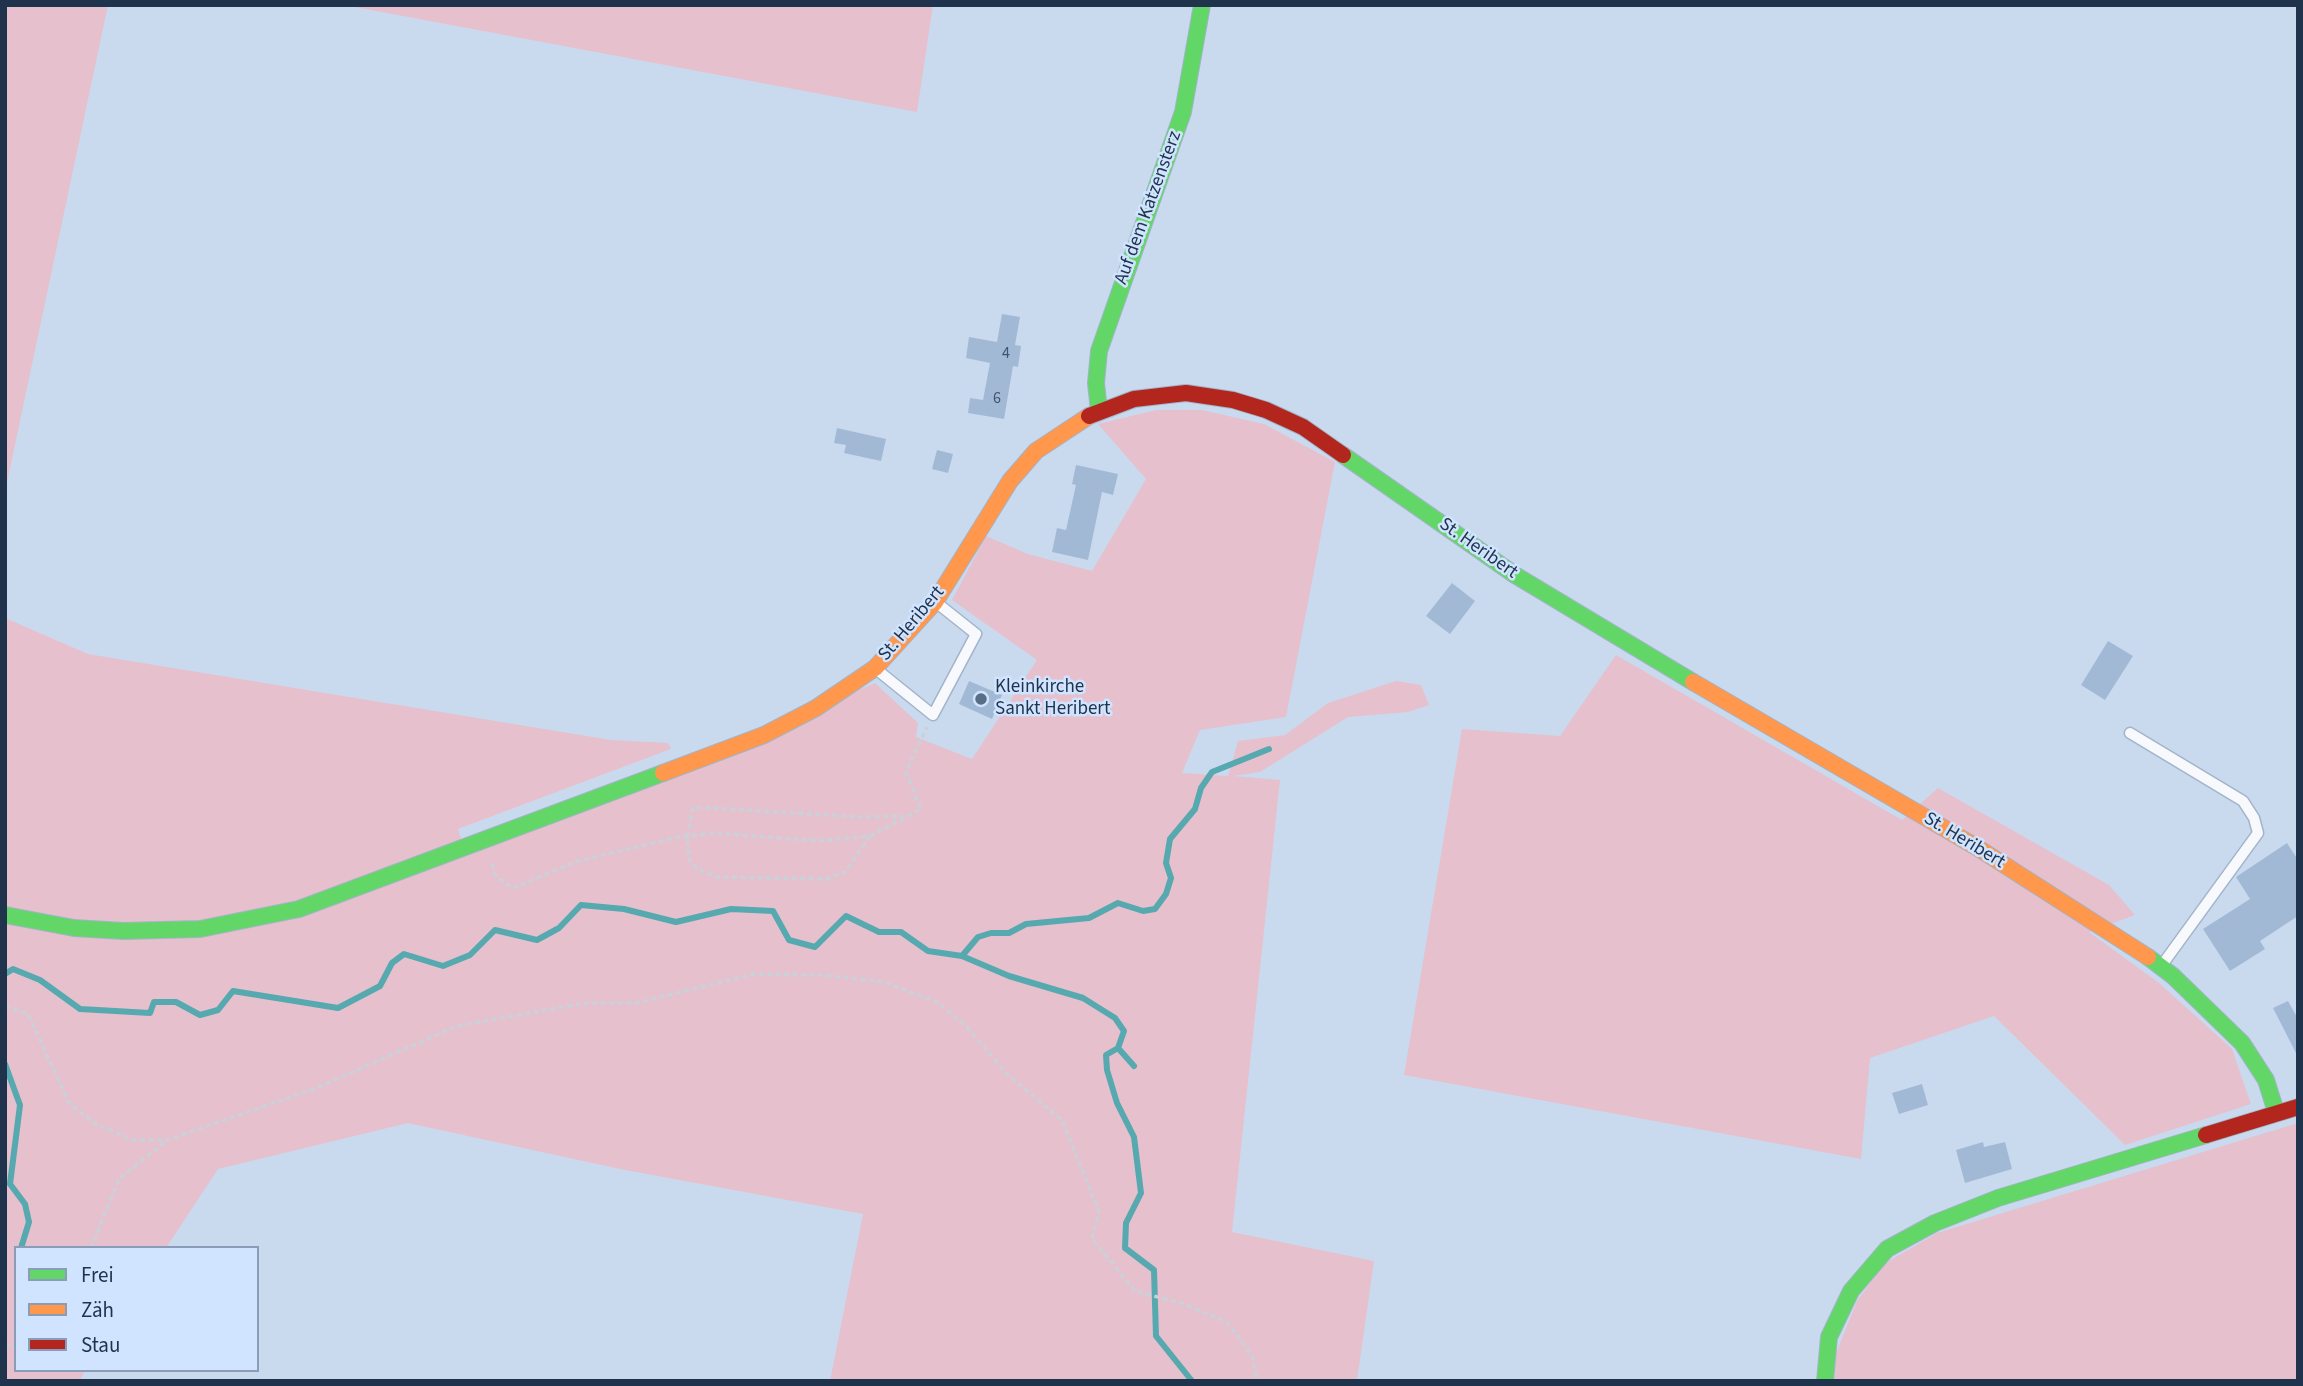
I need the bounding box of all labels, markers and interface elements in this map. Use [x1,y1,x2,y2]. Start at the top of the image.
street label: Auf dem Katzensterz [1111,128,1187,288]
house number: 4 [1002,344,1010,364]
house number: 6 [993,389,1001,409]
street label: St. Heribert [1434,514,1522,584]
street label: St. Heribert [874,582,950,666]
place label: Kleinkirche Sankt Heribert [995,677,1110,721]
marker: Kleinkirche Sankt Heribert [973,691,989,707]
street label: St. Heribert [1919,808,2009,874]
legend [14,1246,259,1372]
text: Frei [81,1260,114,1290]
text: Zäh [81,1295,114,1325]
text: Stau [81,1330,120,1360]

